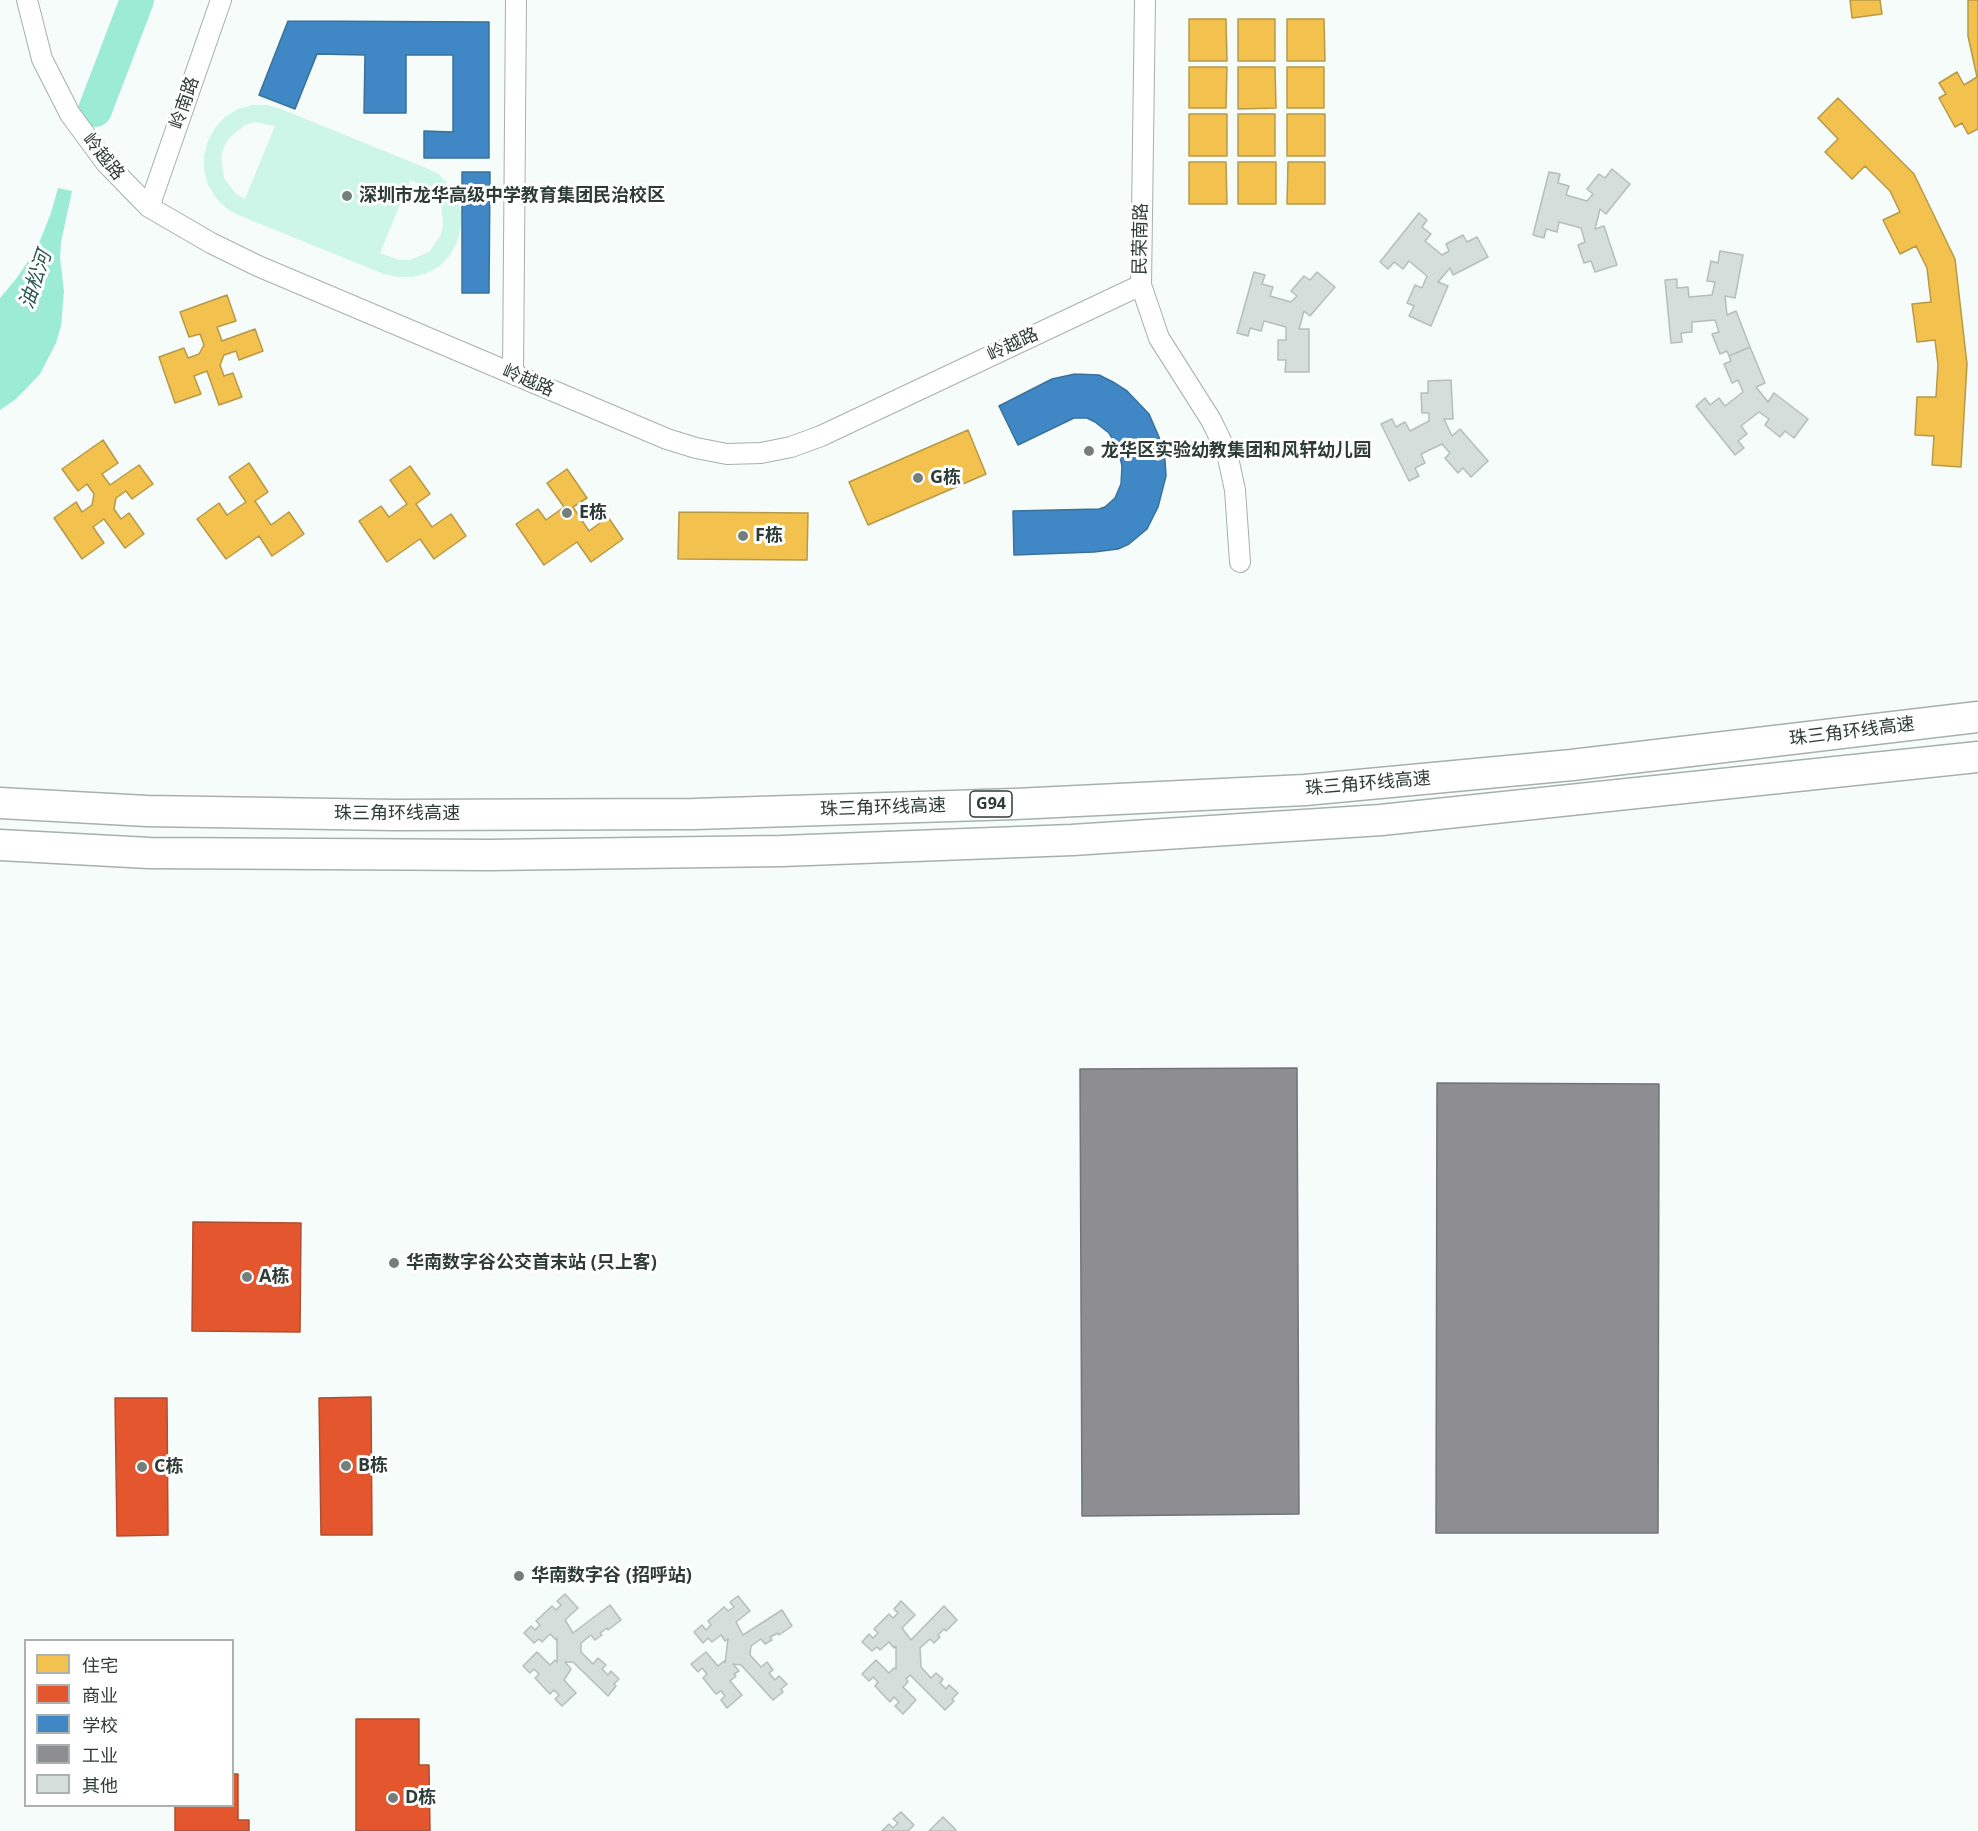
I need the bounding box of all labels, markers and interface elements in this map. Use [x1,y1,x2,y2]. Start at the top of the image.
street label: 岭南路 [166,74,204,132]
street label: 岭越路 [78,129,128,185]
place label: 深圳市龙华高级中学教育集团民治校区 [359,185,665,207]
marker: 深圳市龙华高级中学教育集团民治校区 [340,189,354,203]
street label: 民荣南路 [1130,203,1152,275]
water label: 油松河 [15,248,57,312]
street label: 岭越路 [984,324,1042,366]
street label: 岭越路 [499,361,557,401]
place label: 龙华区实验幼教集团和风轩幼儿园 [1101,440,1371,462]
marker: 龙华区实验幼教集团和风轩幼儿园 [1082,444,1096,458]
place label: G栋 [930,467,961,489]
marker: G栋 [911,471,925,485]
place label: E栋 [579,502,607,524]
marker: E栋 [560,506,574,520]
place label: F栋 [755,525,783,547]
marker: F栋 [736,529,750,543]
street label: 珠三角环线高速 [1788,714,1916,750]
street label: 珠三角环线高速 [1304,768,1432,800]
road number: G94 [970,791,1012,817]
street label: 珠三角环线高速 [820,795,946,821]
street label: 珠三角环线高速 [334,803,460,825]
place label: 华南数字谷公交首末站 (只上客) [406,1252,657,1274]
marker: 华南数字谷公交首末站 (只上客) [387,1256,401,1270]
place label: A栋 [259,1266,289,1288]
marker: A栋 [240,1270,254,1284]
place label: B栋 [358,1455,388,1477]
place label: C栋 [154,1456,183,1478]
marker: B栋 [339,1459,353,1473]
marker: C栋 [135,1460,149,1474]
place label: 华南数字谷 (招呼站) [531,1565,692,1587]
marker: 华南数字谷 (招呼站) [512,1569,526,1583]
legend [24,1639,234,1807]
text: 住宅 [82,1653,118,1677]
text: 商业 [82,1683,118,1707]
text: 学校 [82,1713,118,1737]
text: 工业 [82,1743,118,1767]
text: 其他 [82,1773,118,1797]
place label: D栋 [405,1787,436,1809]
marker: D栋 [386,1791,400,1805]

